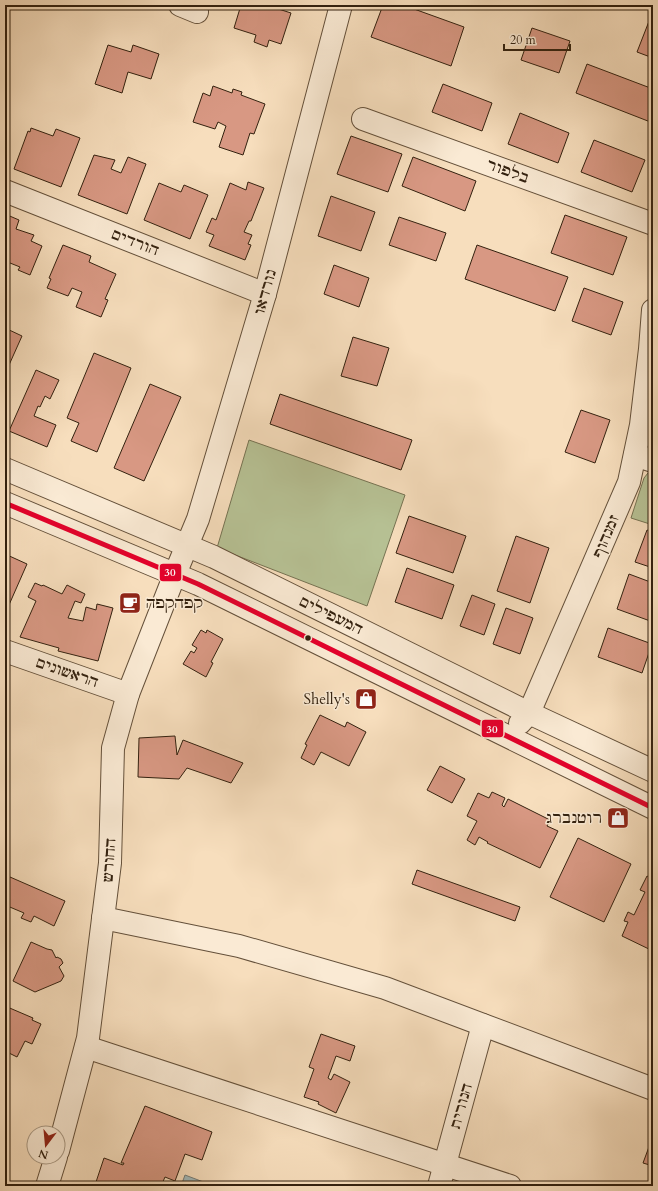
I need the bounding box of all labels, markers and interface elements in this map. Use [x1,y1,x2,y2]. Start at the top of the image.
scale bar [504,26,570,52]
text: 20 m [510,32,537,48]
street label: בלפור [484,154,532,188]
street label: הורדים [108,224,162,260]
street label: נורדאו [249,267,281,317]
street label: זמנהוף [588,511,624,561]
line badge: 30 [159,563,182,582]
text: 30 [164,565,176,580]
cafe icon: קפהקפה [117,590,143,616]
street label: המעפילים [296,591,366,639]
place label: קפהקפה [146,593,203,613]
unlabelled marker [303,633,313,643]
street label: הראשונים [33,652,101,692]
shop icon: Shelly's [353,686,379,712]
place label: Shelly's [303,689,350,709]
line badge: 30 [481,719,504,738]
text: 30 [486,722,498,737]
shop icon: רוטנברג [605,805,631,831]
place label: רוטנברג [546,808,602,828]
street label: החורש [97,837,121,883]
street label: הנורית [445,1081,477,1131]
north arrow [26,1125,66,1165]
text: N [36,1145,50,1163]

